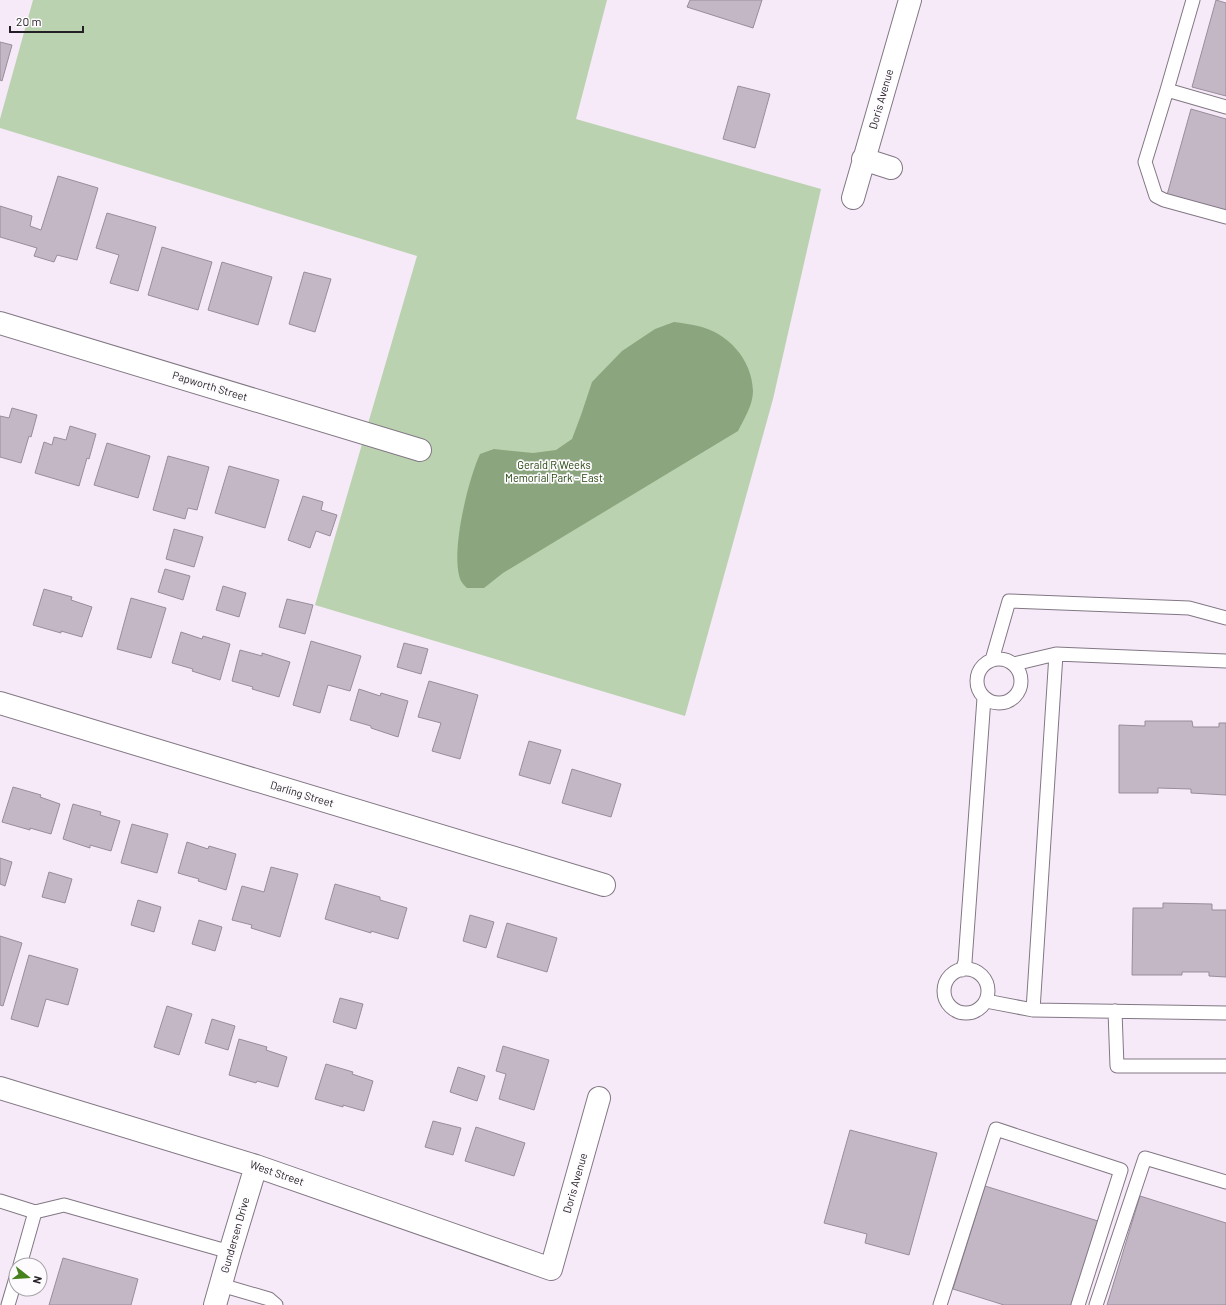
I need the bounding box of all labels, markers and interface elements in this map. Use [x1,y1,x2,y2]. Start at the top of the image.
scale bar [10,8,83,34]
text: 20 m [16,14,42,28]
street label: Doris Avenue [866,67,895,130]
street label: Papworth Street [171,368,249,403]
park label: Gerald R Weeks Memorial Park - East [505,458,603,484]
street label: Darling Street [269,778,335,809]
street label: Doris Avenue [560,1151,589,1214]
street label: West Street [248,1157,306,1188]
street label: Gundersen Drive [218,1195,252,1274]
north arrow [8,1257,48,1297]
text: N [31,1275,45,1285]

